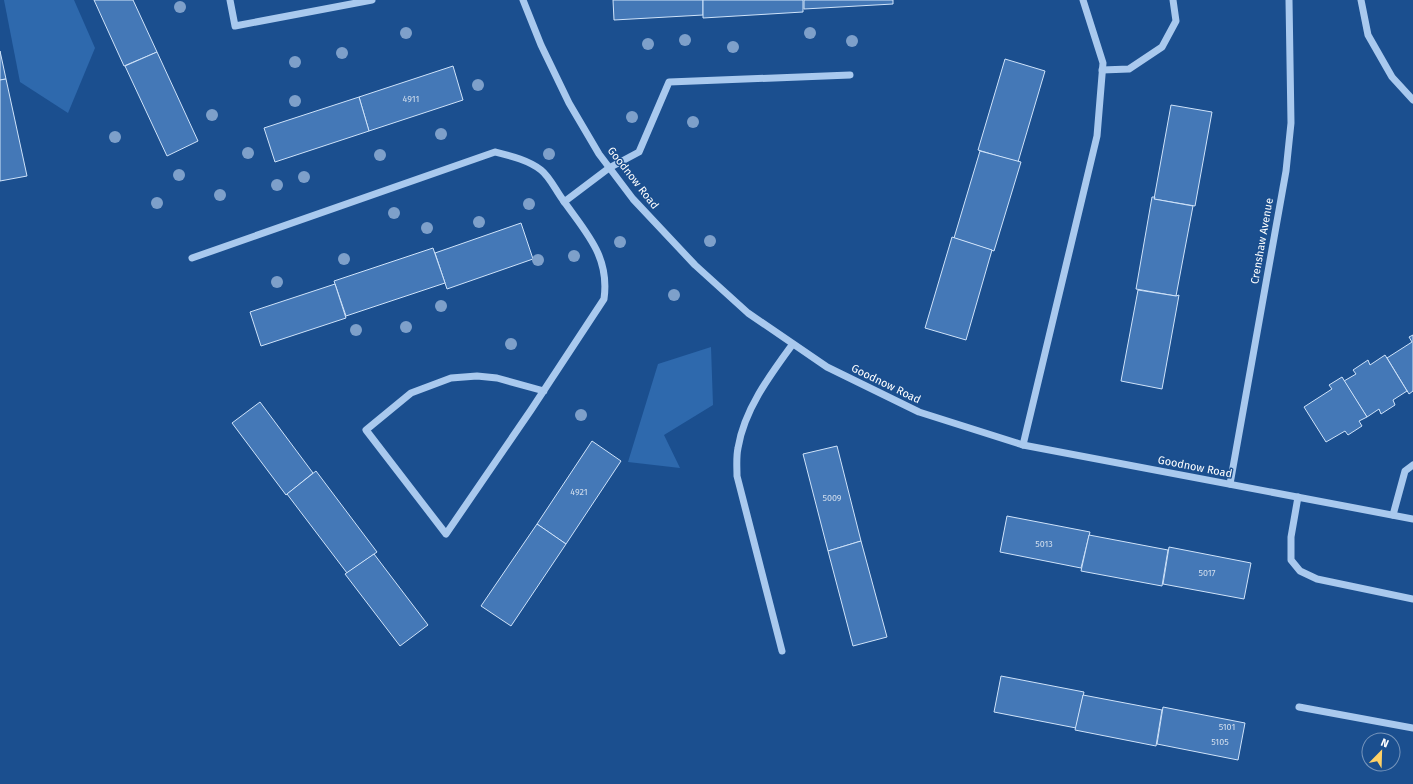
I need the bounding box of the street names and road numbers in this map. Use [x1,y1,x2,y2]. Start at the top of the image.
street label: Goodnow Road [605,144,661,212]
street label: Crenshaw Avenue [1248,197,1276,285]
street label: Goodnow Road [849,362,923,406]
street label: Goodnow Road [1157,453,1233,481]

